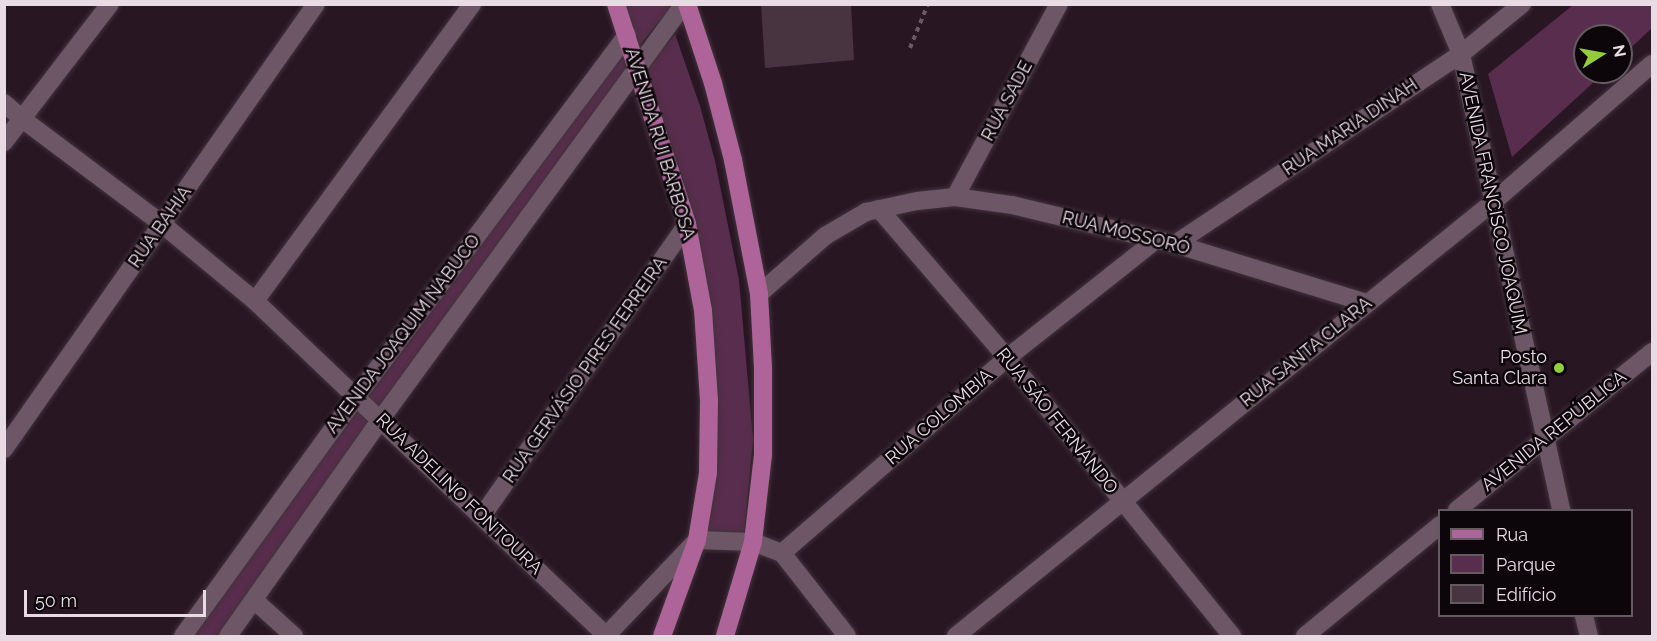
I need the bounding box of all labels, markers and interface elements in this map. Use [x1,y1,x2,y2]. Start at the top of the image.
north arrow [1573,24,1633,84]
text: N [1609,43,1630,59]
street label: AVENIDA RUI BARBOSA [620,45,700,243]
street label: RUA SADE [977,57,1037,145]
street label: AVENIDA FRANCISCO JOAQUIM [1454,69,1532,337]
street label: RUA MARIA DINAH [1278,74,1422,180]
street label: RUA BAHIA [124,182,196,272]
street label: RUA MOSSORÓ [1060,207,1192,259]
street label: AVENIDA JOAQUIM NABUCO [321,230,485,438]
street label: RUA GERVÁSIO PIRES FERREIRA [498,253,672,487]
street label: RUA SANTA CLARA [1236,292,1376,412]
street label: RUA SÃO FERNANDO [991,344,1123,498]
place label: Posto Santa Clara [1452,347,1547,389]
marker: Posto Santa Clara [1552,361,1566,375]
street label: RUA COLOMBIA [881,364,997,470]
street label: AVENIDA REPÚBLICA [1477,366,1631,496]
street label: RUA ADELINO FONTOURA [371,408,547,580]
legend [1438,509,1633,617]
text: Rua [1496,524,1528,545]
text: Parque [1496,554,1555,575]
scale bar [27,578,208,616]
text: Edifício [1496,584,1556,605]
text: 50 m [35,590,77,611]

